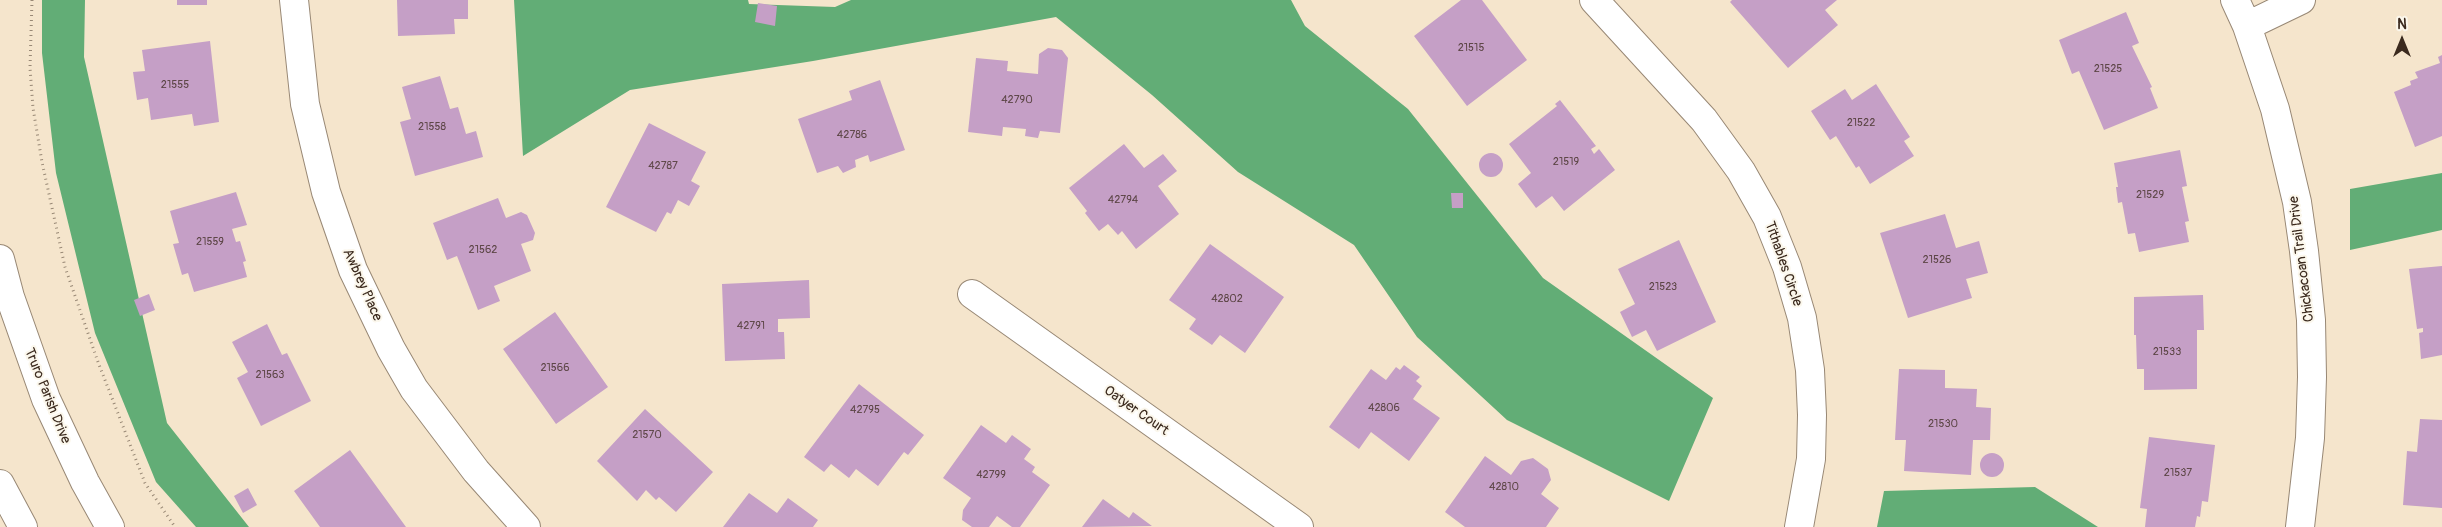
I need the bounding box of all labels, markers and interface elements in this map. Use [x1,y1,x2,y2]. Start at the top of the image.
north arrow [2377,15,2427,65]
text: N [2397,16,2407,33]
house number: 21515 [1458,41,1484,55]
house number: 21525 [2094,62,2122,76]
house number: 21555 [161,78,189,92]
house number: 42790 [1001,93,1033,107]
house number: 21522 [1847,116,1875,130]
house number: 21558 [418,120,446,134]
house number: 42786 [837,128,867,142]
house number: 21519 [1553,155,1579,169]
house number: 42787 [648,159,678,173]
house number: 21529 [2136,188,2164,202]
house number: 42794 [1108,193,1138,207]
street label: Chickacoan Trail Drive [2286,195,2318,323]
street label: Tithables Circle [1761,219,1805,309]
house number: 21559 [196,235,224,249]
house number: 21562 [469,243,497,257]
street label: Awbrey Place [339,246,385,324]
house number: 21526 [1923,253,1951,267]
house number: 21523 [1649,280,1677,294]
house number: 42802 [1211,292,1243,306]
house number: 42791 [737,319,765,333]
house number: 21533 [2153,345,2181,359]
street label: Truro Parish Drive [20,346,74,446]
house number: 21566 [540,361,570,375]
house number: 21563 [256,368,284,382]
street label: Oatyer Court [1100,383,1172,439]
house number: 42806 [1368,401,1400,415]
house number: 42795 [850,403,880,417]
house number: 21530 [1928,417,1958,431]
house number: 21570 [632,428,662,442]
house number: 21537 [2164,466,2192,480]
house number: 42799 [976,468,1006,482]
house number: 42810 [1489,480,1519,494]

